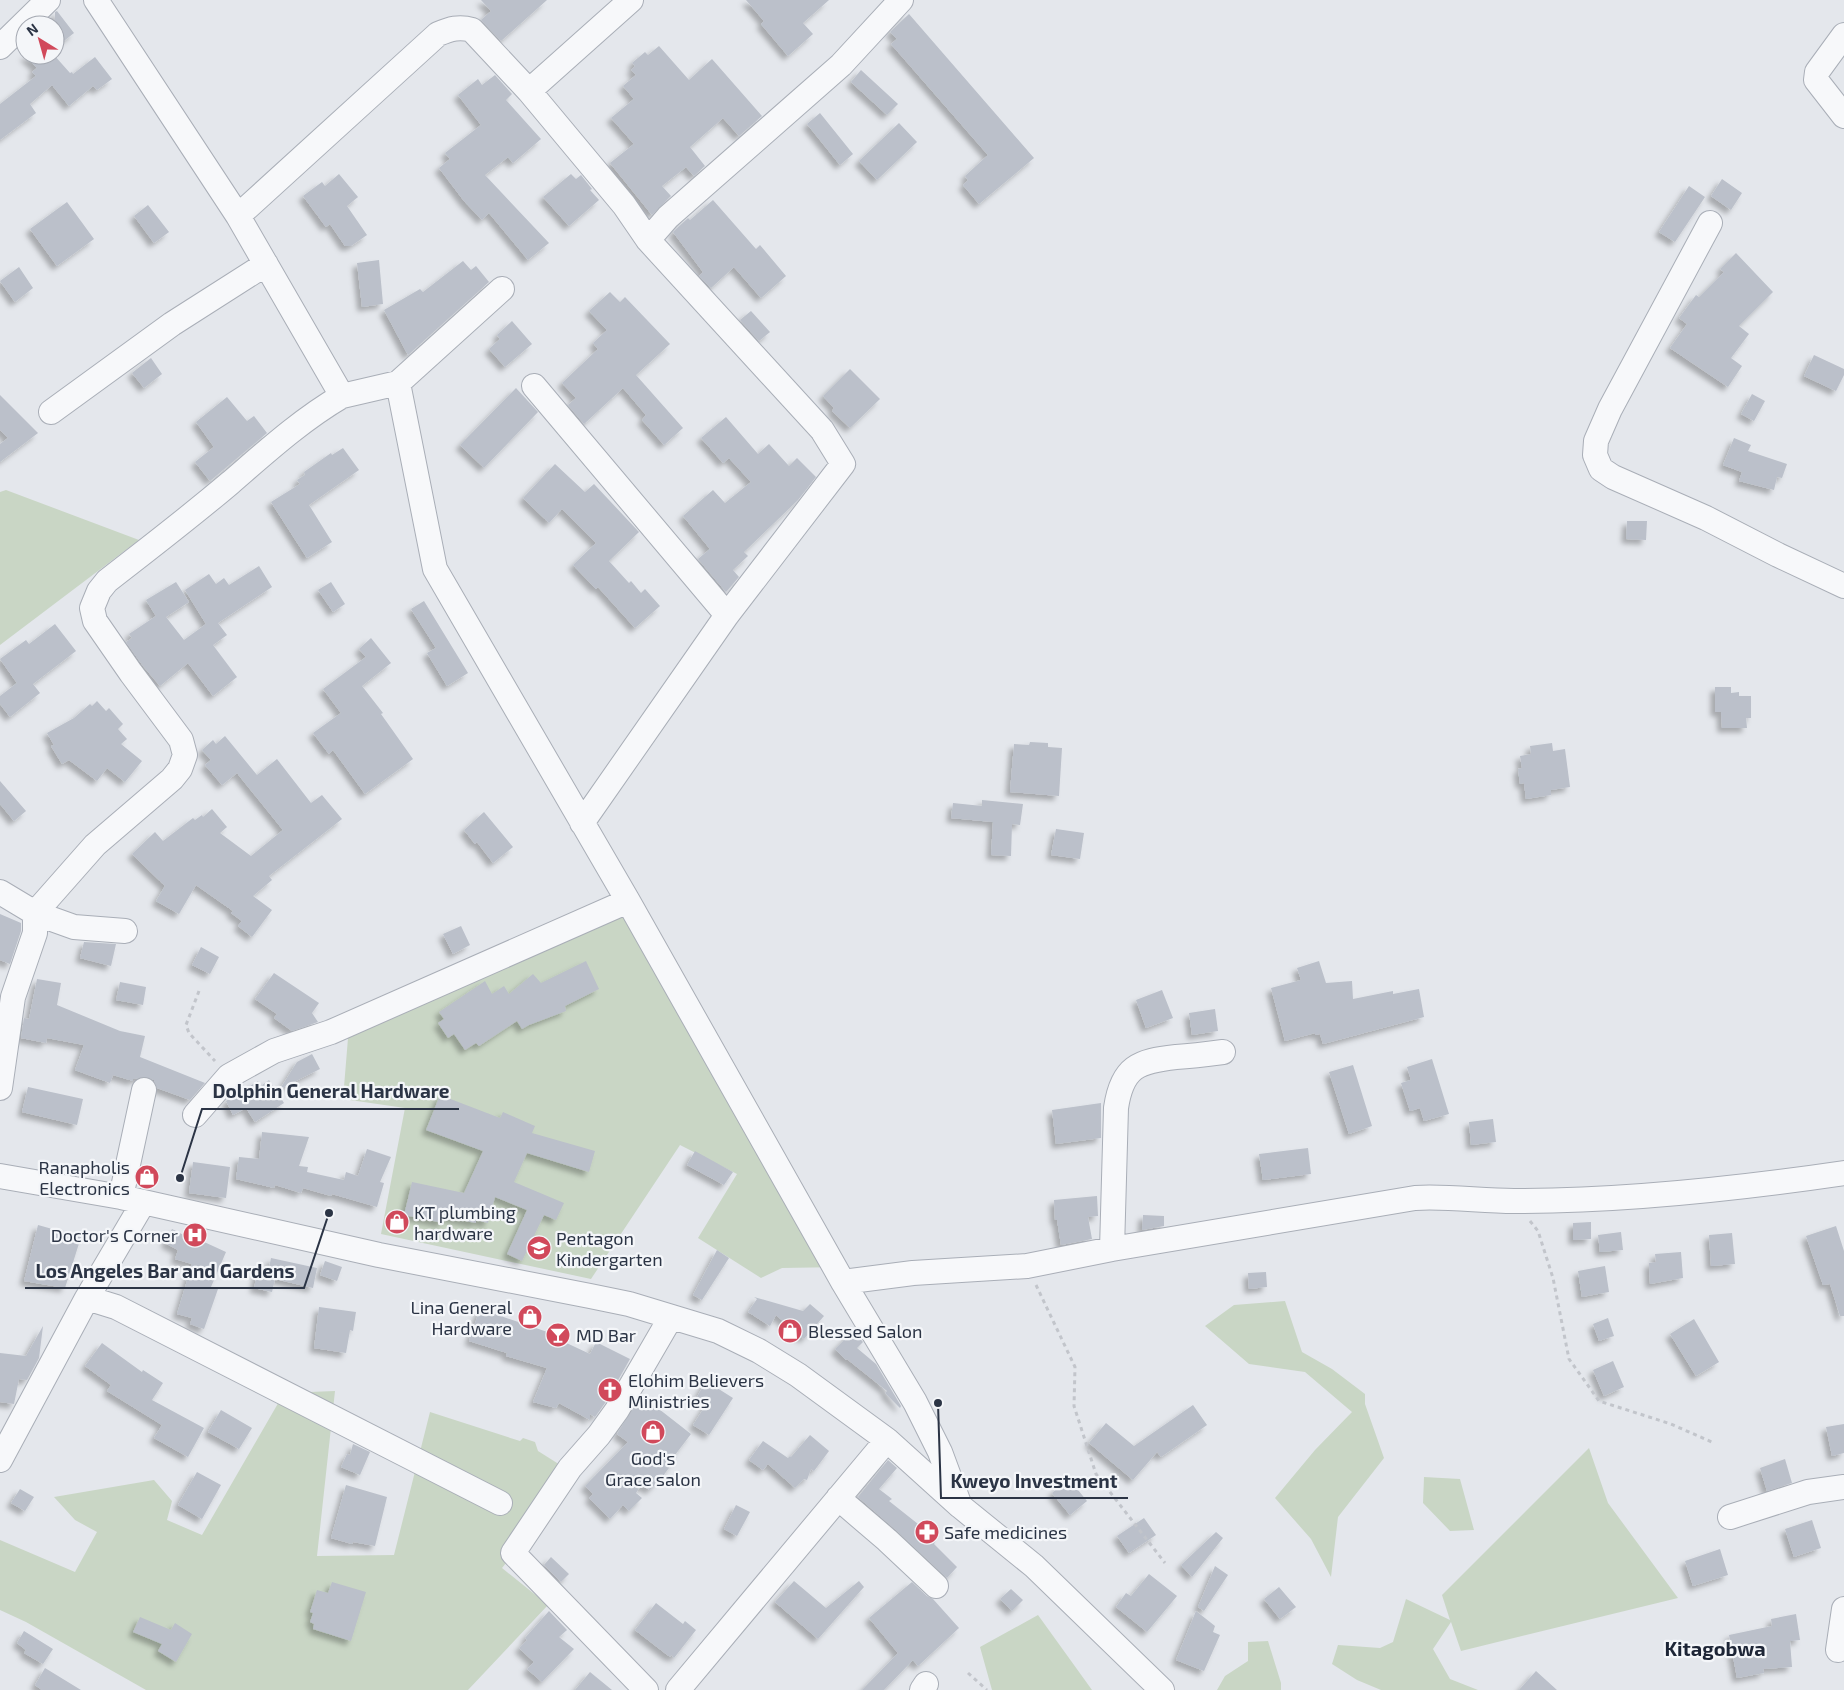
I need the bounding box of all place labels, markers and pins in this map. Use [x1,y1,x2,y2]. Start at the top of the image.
callout: Dolphin General Hardware [202,1075,459,1109]
place label: Ranapholis Electronics [39,1156,130,1199]
shop icon: Ranapholis Electronics [134,1164,160,1190]
place label: KT plumbing hardware [414,1201,516,1244]
shop icon: KT plumbing hardware [384,1209,410,1235]
hospital icon: Doctor's Corner [182,1222,208,1248]
place label: Doctor's Corner [51,1224,178,1246]
place label: Pentagon Kindergarten [556,1227,663,1270]
school or university icon: Pentagon Kindergarten [526,1235,552,1261]
callout: Los Angeles Bar and Gardens [25,1254,304,1288]
place label: Lina General Hardware [410,1296,513,1339]
shop icon: Lina General Hardware [517,1304,543,1330]
shop icon: Blessed Salon [777,1318,803,1344]
place label: Blessed Salon [808,1320,922,1342]
bar icon: MD Bar [545,1322,571,1348]
place label: MD Bar [576,1324,636,1346]
place label: Elohim Believers Ministries [628,1369,764,1412]
church icon: Elohim Believers Ministries [597,1377,623,1403]
shop icon: God's Grace salon [640,1419,666,1445]
place label: God's Grace salon [605,1447,701,1490]
callout: Kweyo Investment [941,1464,1128,1498]
pharmacy icon: Safe medicines [914,1519,940,1545]
place label: Safe medicines [944,1521,1067,1543]

